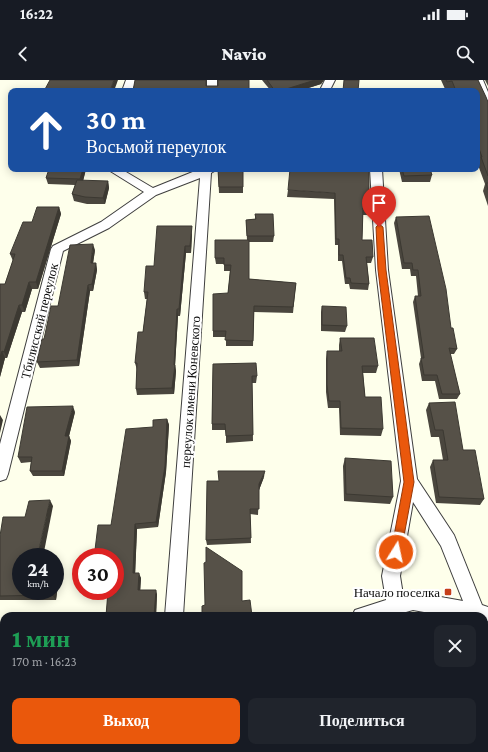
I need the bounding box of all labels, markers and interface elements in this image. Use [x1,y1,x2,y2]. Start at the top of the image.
text: 16:22 [20,6,53,22]
icon: back [12,43,34,65]
icon: search [454,43,476,65]
text: Navio [221,44,267,64]
icon: ahead [20,104,72,156]
text: 30 m [86,104,146,135]
text: Восьмой переулок [86,137,226,157]
pin [362,186,396,227]
icon: arrive [368,192,390,214]
street label: Тбилисский переулок [18,261,61,381]
street label: переулок имени Коневского [178,315,203,469]
position arrow [375,531,417,573]
speed limit sign: 30 [72,548,124,600]
text: 24 [28,558,48,580]
text: km/h [27,578,49,589]
place label: Начало поселка [354,585,440,600]
marker: Начало поселка [443,587,453,597]
text: 1 мин [12,625,70,652]
button: close [434,625,476,667]
text: 170 m · 16:23 [12,654,77,669]
button: Выход [12,698,240,744]
button: Поделиться [248,698,476,744]

